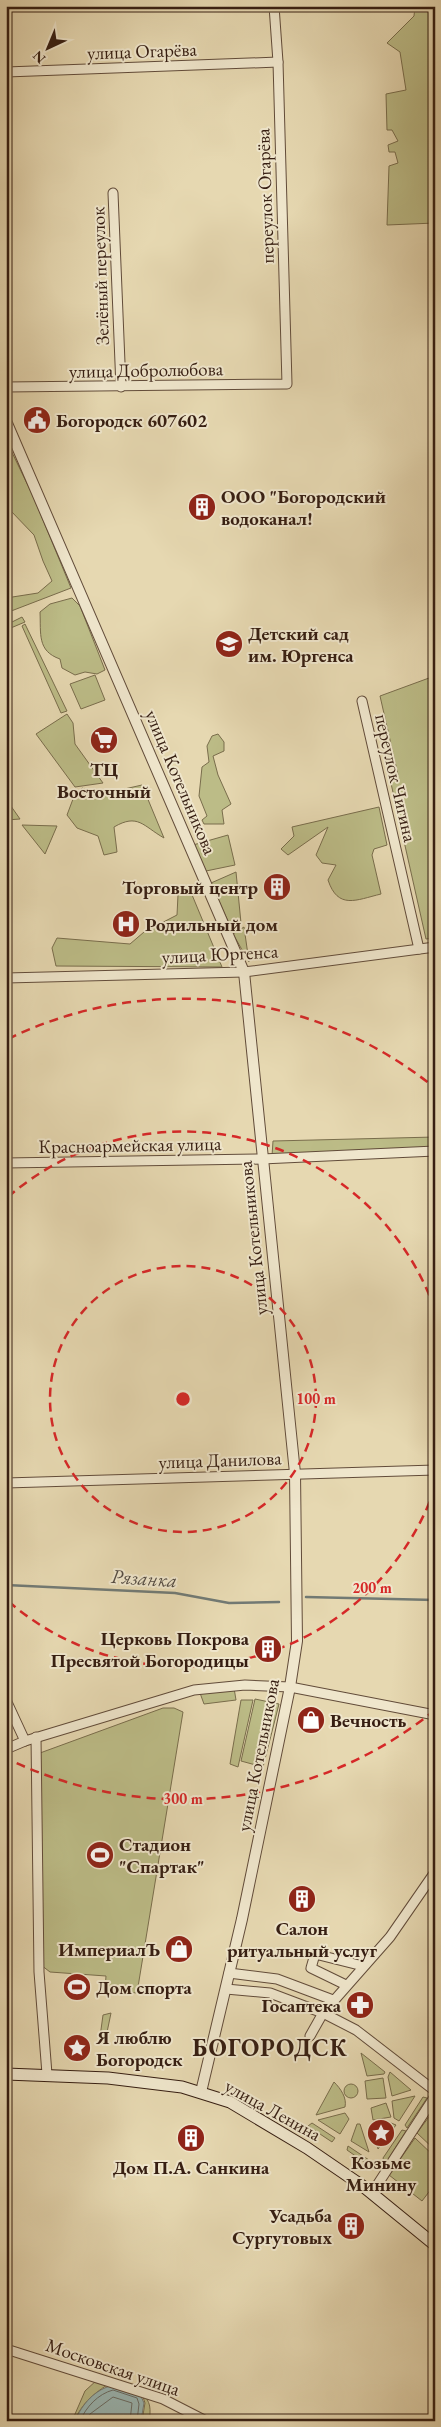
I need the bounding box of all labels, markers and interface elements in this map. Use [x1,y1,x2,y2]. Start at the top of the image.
north arrow [22,22,72,72]
street label: улица Огарёва [87,37,198,65]
text: N [28,46,49,68]
street label: переулок Огарёва [250,128,280,264]
street label: Зелёный переулок [85,206,115,346]
street label: улица Добролюбова [69,356,224,384]
public building icon: Богородск 607602 [22,405,52,435]
place label: Богородск 607602 [56,408,207,433]
place label: ООО "Богородский водоканал! [221,484,386,531]
building icon: ООО "Богородский водоканал! [187,492,217,522]
place label: Детский сад им. Юргенса [248,621,354,668]
school or university icon: Детский сад им. Юргенса [214,629,244,659]
street label: улица Котельникова [139,706,223,859]
street label: переулок Чигина [369,712,423,845]
supermarket icon: ТЦ Восточный [89,725,119,755]
place label: ТЦ Восточный [57,757,151,804]
building icon: Торговый центр [262,872,292,902]
place label: Торговый центр [122,875,259,900]
hospital icon: Родильный дом [111,909,141,939]
place label: Родильный дом [145,912,278,937]
street label: улица Юргенса [161,938,279,970]
street label: Красноармейская улица [38,1131,222,1159]
street label: улица Котельникова [232,1159,274,1316]
text: 100 m [296,1389,336,1408]
centre of rings [174,1390,192,1408]
street label: улица Данилова [158,1445,282,1475]
water label: Рязанка [110,1563,178,1593]
text: 200 m [352,1578,392,1597]
place label: Церковь Покрова Пресвятой Богородицы [51,1626,250,1673]
building icon: Церковь Покрова Пресвятой Богородицы [253,1634,283,1664]
street label: улица Котельникова [231,1676,285,1834]
shop icon: Вечность [296,1705,326,1735]
place label: Вечность [330,1708,406,1733]
text: 300 m [163,1789,203,1808]
place label: Стадион "Спартак" [119,1832,205,1879]
sports icon: Стадион "Спартак" [85,1840,115,1870]
building icon: Салон ритуальный услуг [287,1884,317,1914]
place label: Салон ритуальный услуг [227,1916,377,1963]
shop icon: ИмпериалЪ [164,1934,194,1964]
place label: ИмпериалЪ [58,1937,160,1962]
sports icon: Дом спорта [62,1972,92,2002]
place label: Дом спорта [96,1975,193,2000]
pharmacy icon: Госаптека [345,1990,375,2020]
place label: Госаптека [262,1993,342,2018]
place label: Я люблю Богородск [95,2025,183,2072]
district label: БОГОРОДСК [192,2032,348,2063]
place icon: Я люблю Богородск [62,2033,92,2063]
street label: улица Ленина [220,2073,326,2147]
place icon: Козьме Минину [366,2118,396,2148]
building icon: Дом П.А. Санкина [176,2123,206,2153]
place label: Козьме Минину [346,2150,417,2197]
place label: Дом П.А. Санкина [113,2155,270,2180]
place label: Усадьба Сургутовых [232,2203,333,2250]
building icon: Усадьба Сургутовых [336,2211,366,2241]
street label: Московская улица [43,2332,184,2402]

